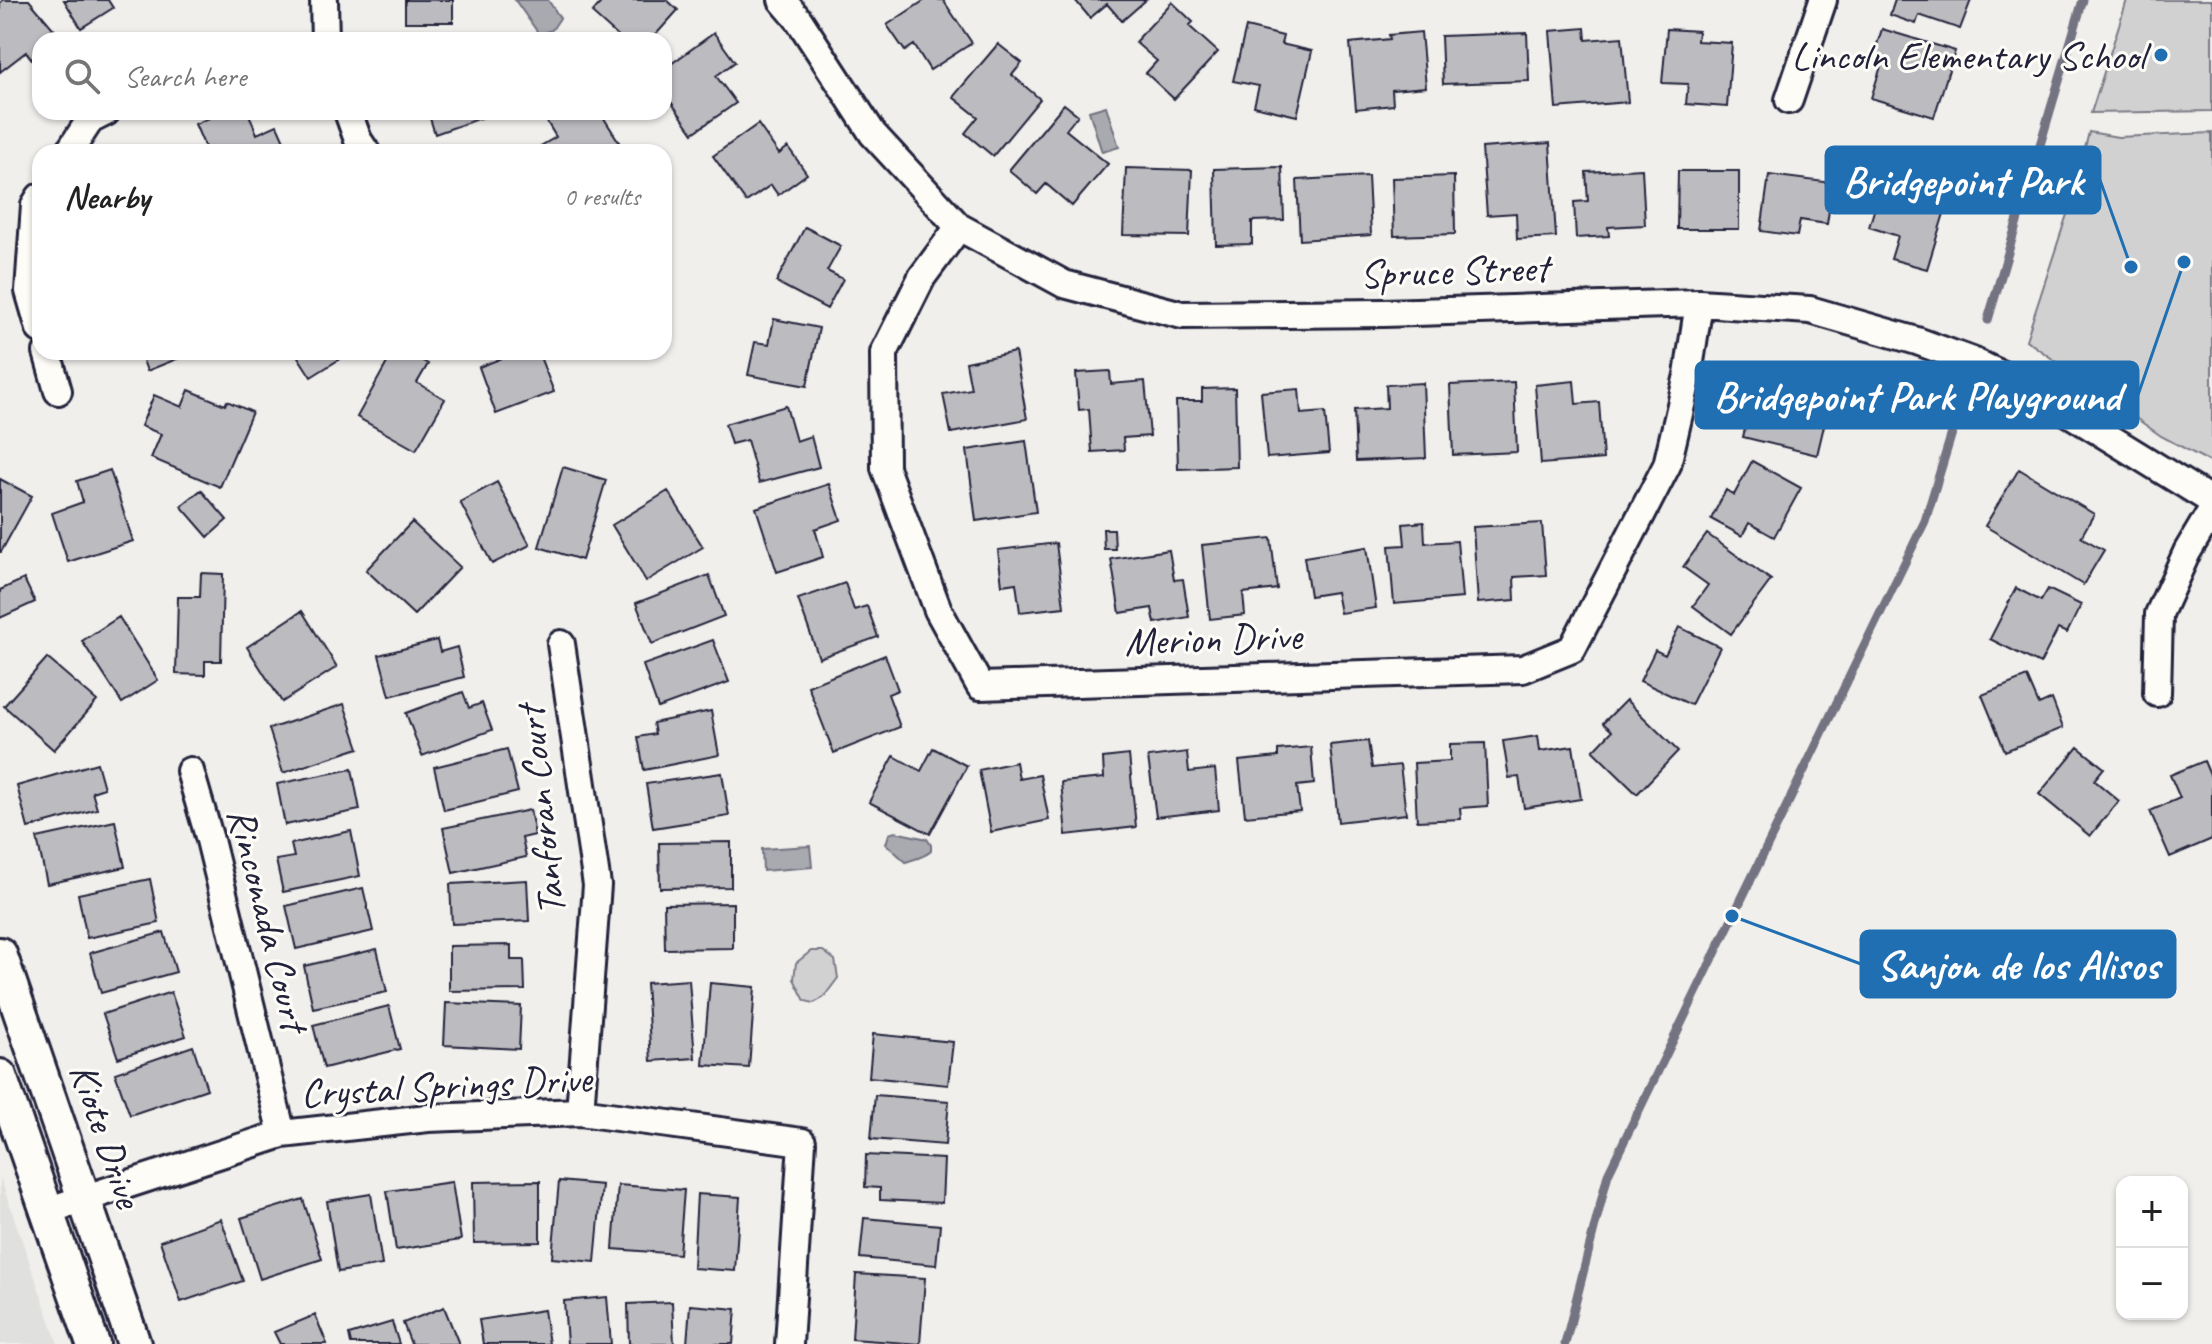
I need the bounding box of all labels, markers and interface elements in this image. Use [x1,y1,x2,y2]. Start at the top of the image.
place label: Lincoln Elementary School [1792,31,2152,81]
search box [32,32,672,120]
marker: Lincoln Elementary School [2152,46,2170,64]
icon: search [60,54,104,98]
text: Search here [124,57,246,95]
callout: Bridgepoint Park [1826,147,2100,213]
text: Bridgepoint Park [1843,155,2086,208]
text: Nearby [64,175,150,218]
text: 0 results [564,180,640,213]
street label: Spruce Street [1359,243,1555,299]
callout: Bridgepoint Park Playground [1696,362,2138,428]
text: Bridgepoint Park Playground [1714,370,2127,423]
street label: Merion Drive [1124,611,1305,667]
street label: Tanforan Court [505,698,577,918]
street label: Rinconada Court [216,803,321,1041]
callout: Sanjon de los Alisos [1861,931,2175,997]
text: Sanjon de los Alisos [1877,939,2163,992]
street label: Crystal Springs Drive [299,1053,596,1119]
street label: Kiote Drive [58,1057,155,1217]
map controls [2116,1176,2188,1320]
button: + [2116,1176,2188,1248]
button: − [2116,1248,2188,1320]

